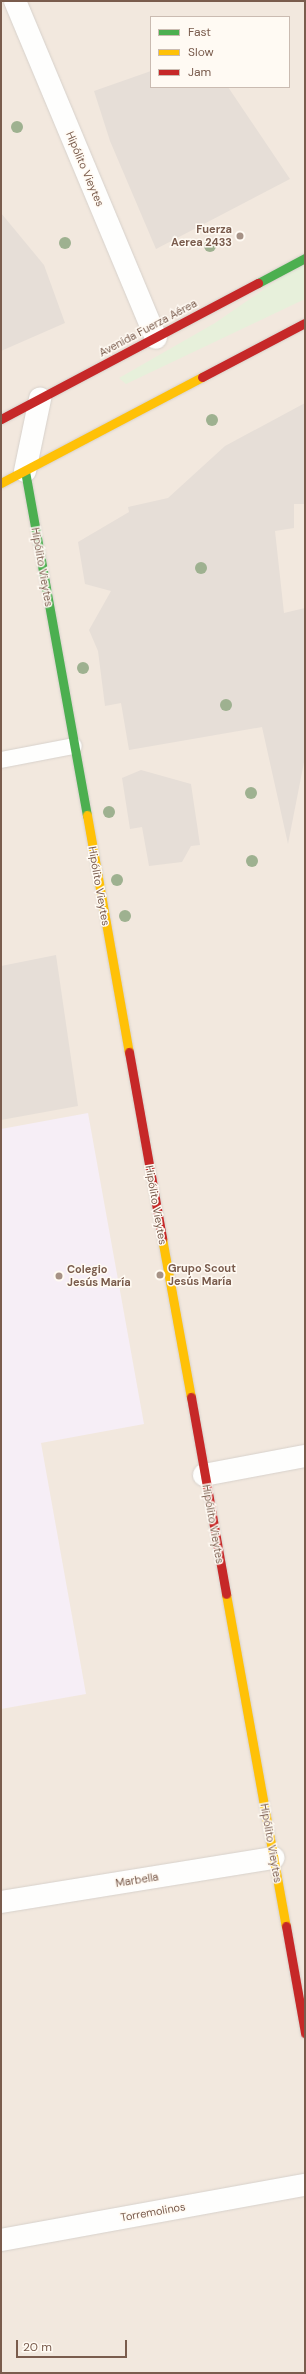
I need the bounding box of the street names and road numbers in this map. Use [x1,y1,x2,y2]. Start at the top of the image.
street label: Hipólito Vieytes [63,129,107,209]
street label: Avenida Fuerza Aérea [97,297,199,359]
street label: Hipólito Vieytes [29,526,55,608]
street label: Hipólito Vieytes [86,845,112,927]
street label: Hipólito Vieytes [143,1164,169,1246]
street label: Hipólito Vieytes [200,1483,226,1565]
street label: Hipólito Vieytes [258,1802,284,1884]
street label: Marbella [115,1870,159,1890]
street label: Torremolinos [120,2200,186,2224]

